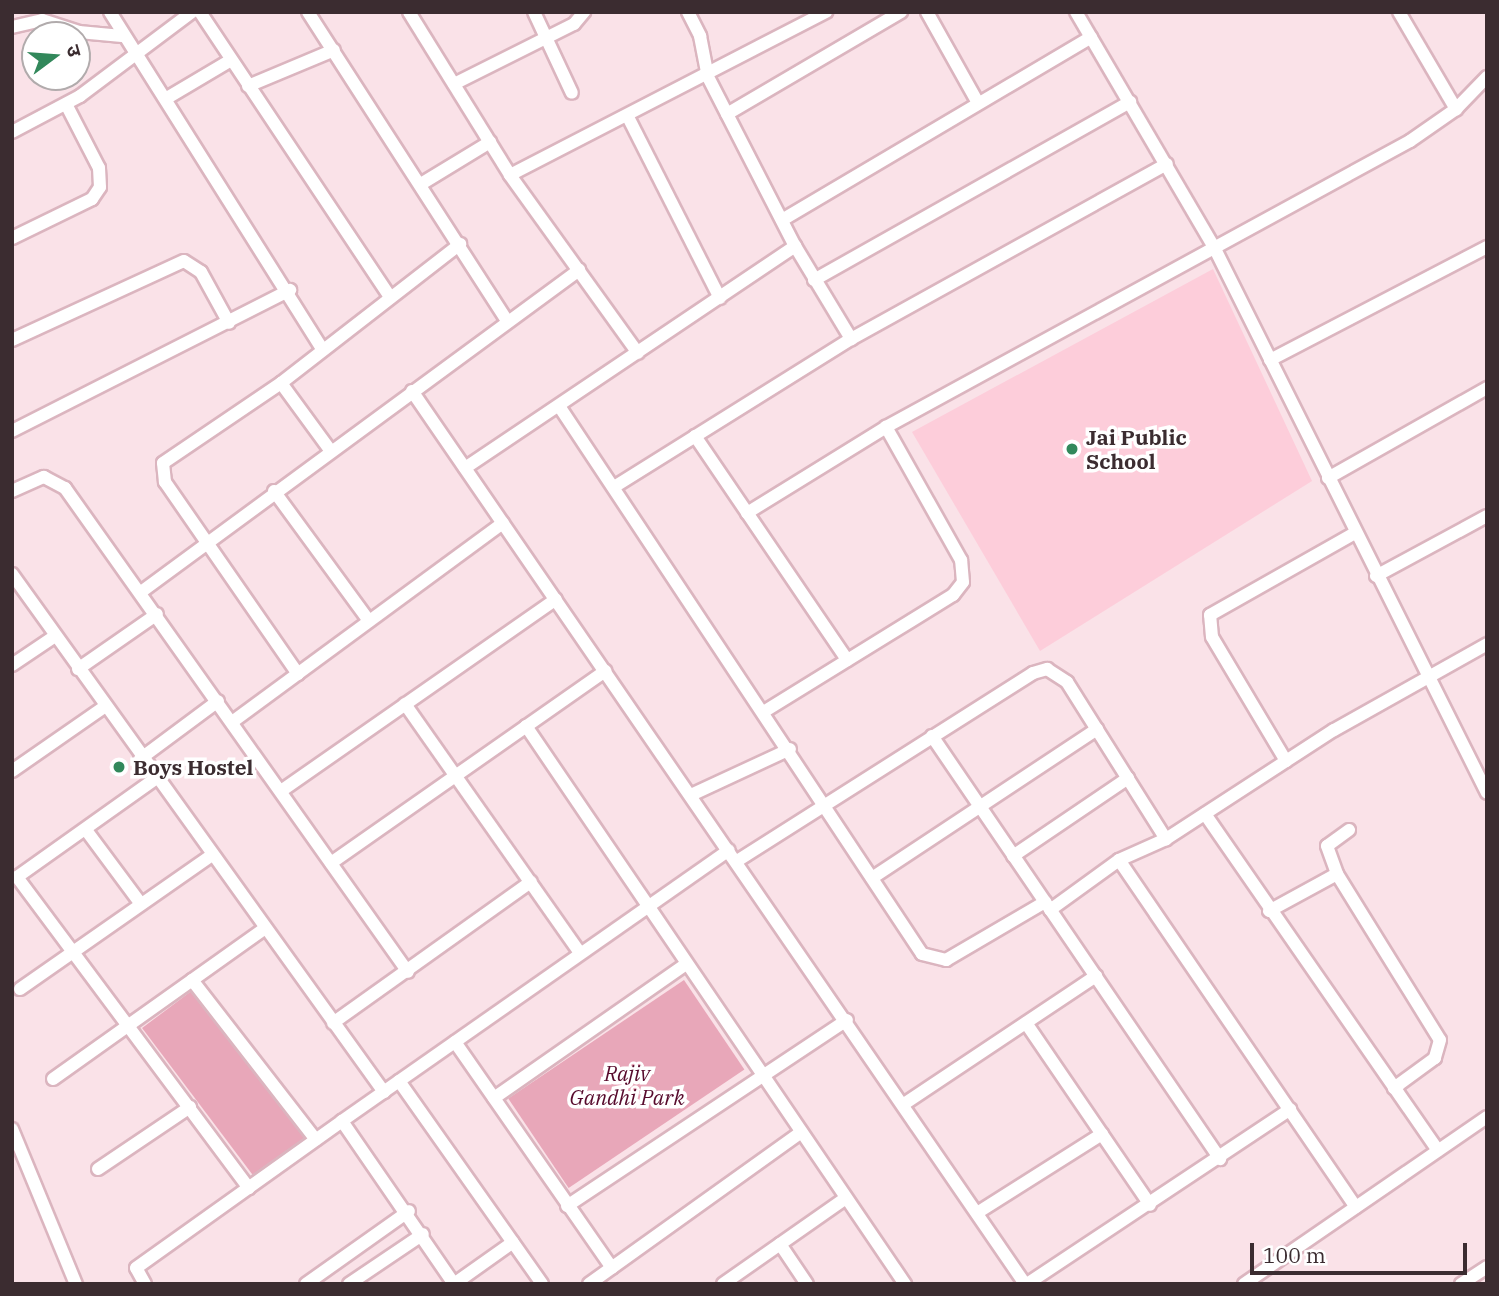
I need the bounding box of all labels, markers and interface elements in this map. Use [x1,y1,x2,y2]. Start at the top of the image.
north arrow [21,21,91,91]
text: उ [61,42,87,59]
place label: Jai Public School [1086,424,1187,474]
marker: Jai Public School [1064,441,1080,457]
place label: Boys Hostel [133,754,253,780]
marker: Boys Hostel [111,759,127,775]
park label: Rajiv Gandhi Park [569,1060,685,1110]
scale bar [1254,1230,1471,1274]
text: 100 m [1263,1241,1326,1269]

